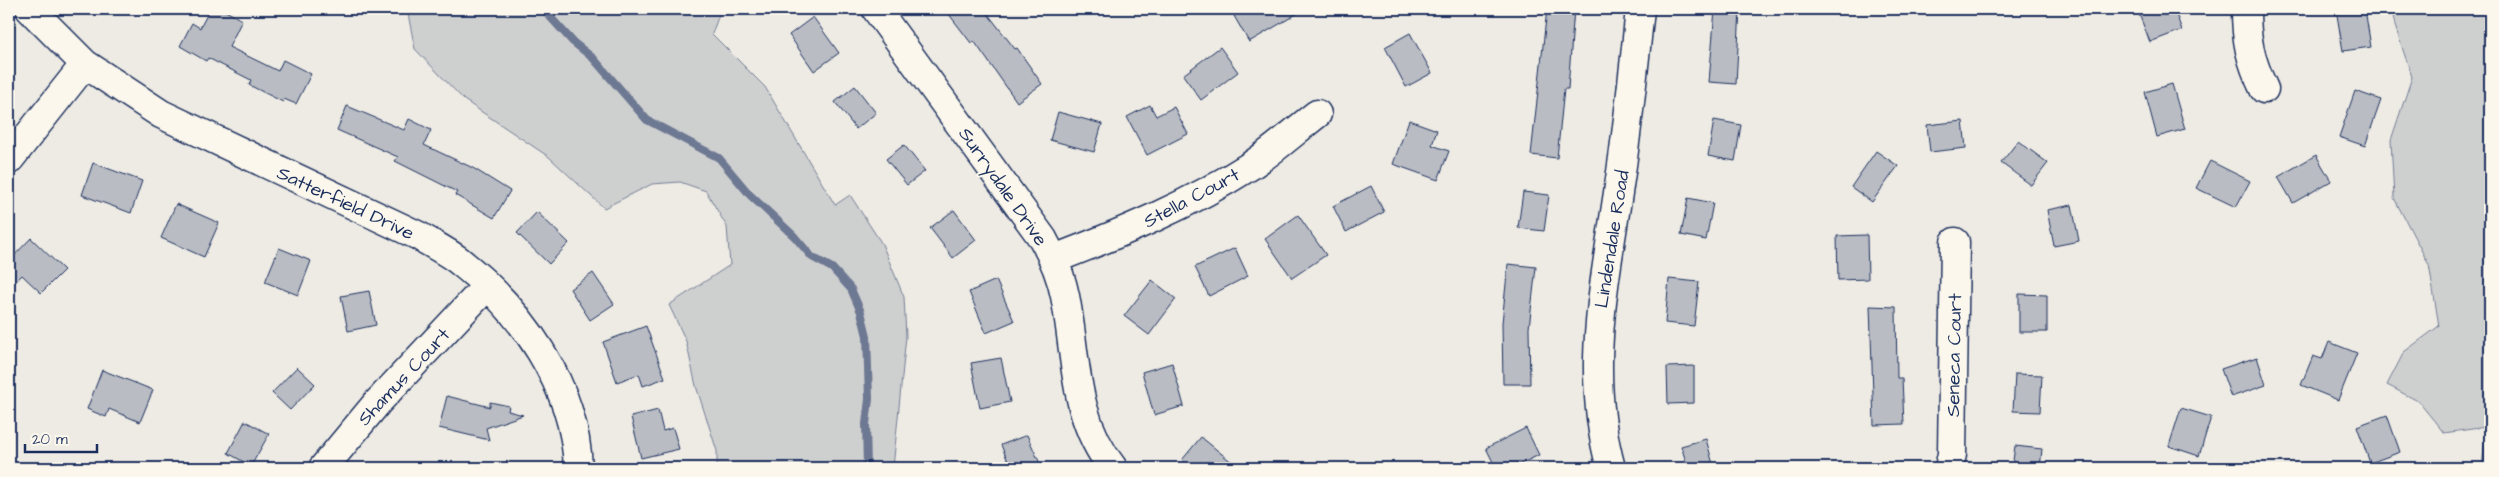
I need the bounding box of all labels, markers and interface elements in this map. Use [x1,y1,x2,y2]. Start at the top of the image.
street label: Surrydale Drive [951,122,1054,252]
street label: Satterfield Drive [272,160,418,247]
street label: Stella Court [1139,162,1245,235]
street label: Lindendale Road [1588,168,1637,310]
street label: Seneca Court [1940,293,1969,417]
street label: Shamus Court [352,322,457,432]
scale bar [25,422,98,454]
text: 20 m [32,429,68,450]

